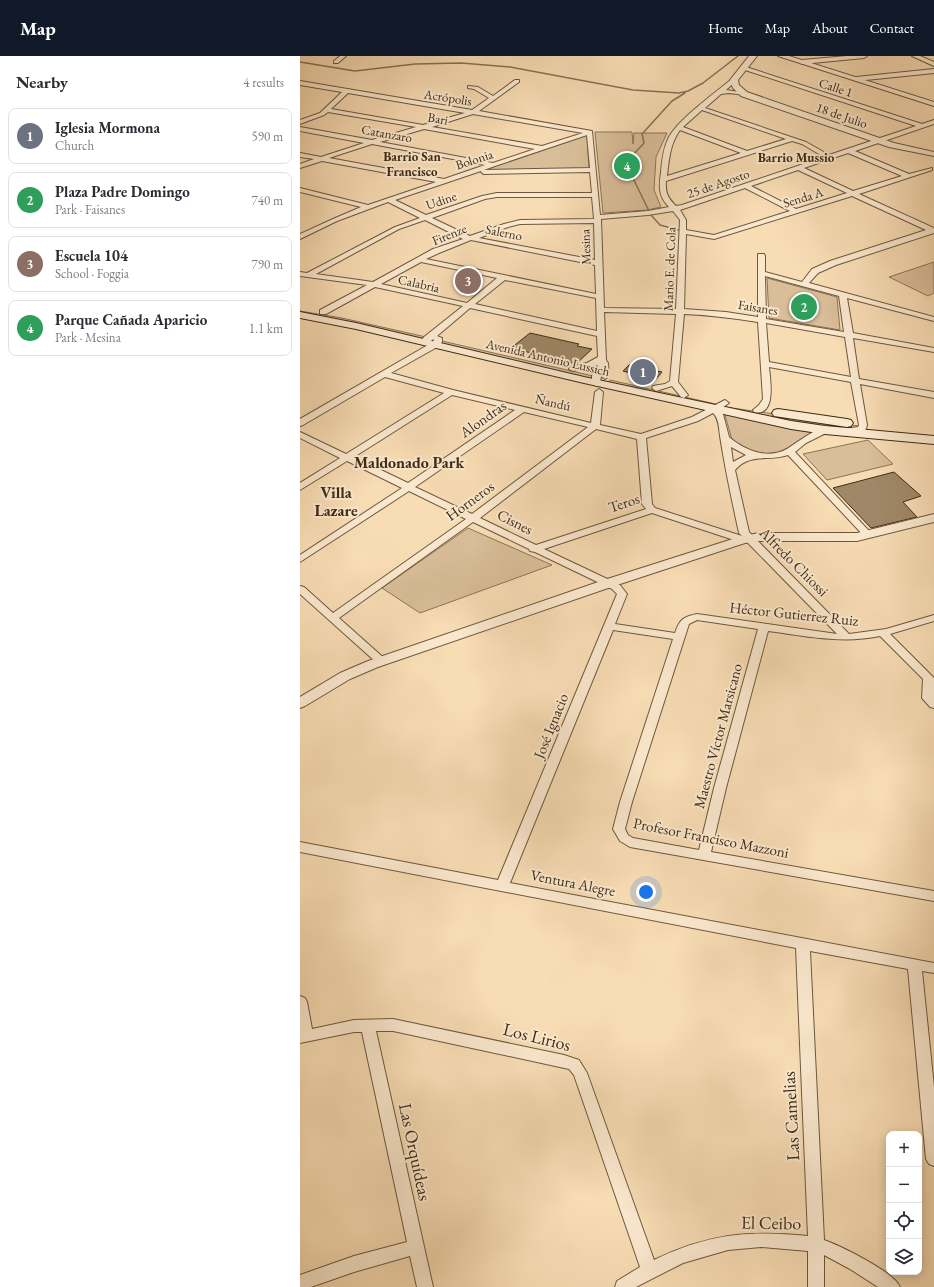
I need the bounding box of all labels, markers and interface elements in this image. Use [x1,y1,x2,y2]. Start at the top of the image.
text: Map [20,16,56,41]
text: Home [708,19,743,37]
text: Map [765,19,790,37]
text: About [812,19,848,37]
text: Contact [870,19,914,37]
text: Nearby [16,71,68,93]
text: 4 results [243,74,284,91]
street label: Calle 1 [817,74,855,101]
street label: Acrópolis [422,85,473,110]
street label: 18 de Julio [814,99,870,132]
street label: Bari [426,108,449,129]
text: Iglesia Mormona [55,118,160,137]
street label: Catanzaro [360,121,414,146]
text: 1 [27,128,33,145]
text: 590 m [252,128,283,145]
text: Church [55,137,94,154]
street label: Bolonia [453,145,496,174]
district label: Barrio San Francisco [383,148,441,180]
district label: Barrio Mussio [758,149,835,166]
pin: 4 [614,151,640,181]
street label: 25 de Agosto [685,165,752,202]
text: Plaza Padre Domingo [55,182,190,201]
street label: Senda A [781,183,826,212]
street label: Udine [424,187,459,214]
text: 2 [27,192,33,209]
text: 740 m [252,192,283,209]
text: Park · Faisanes [55,201,125,218]
street label: Firenze [429,220,469,249]
street label: Salerno [484,221,524,244]
street label: Mario E. de Cola [660,226,679,311]
street label: Mesina [576,228,595,265]
text: Escuela 104 [55,246,128,265]
text: 3 [27,256,33,273]
text: 790 m [252,256,283,273]
text: School · Foggia [55,265,129,282]
pin: 3 [455,266,481,296]
street label: Calabria [396,270,442,297]
pin: 2 [791,292,817,322]
street label: Faisanes [737,296,779,319]
text: Parque Cañada Aparicio [55,310,207,329]
text: 4 [27,320,33,337]
text: 1.1 km [249,320,283,337]
text: Park · Mesina [55,329,121,346]
street label: Avenida Antonio Lussich [483,335,612,380]
pin: 1 [630,357,656,387]
street label: Ñandú [534,390,572,415]
street label: Alondras [455,396,510,442]
district label: Maldonado Park [354,452,464,473]
street label: Horneros [442,476,498,525]
district label: Villa Lazare [314,482,358,521]
street label: Teros [606,489,642,516]
street label: Cisnes [494,505,537,539]
street label: Alfredo Chiossi [755,522,833,601]
street label: Héctor Gutierrez Ruiz [729,597,860,630]
street label: Maestro Víctor Marsicano [689,661,746,811]
street label: José Ignacio [528,690,572,763]
street label: Profesor Francisco Mazzoni [632,813,791,862]
street label: Ventura Alegre [529,865,617,900]
your location [636,882,656,902]
street label: Los Lirios [501,1017,574,1056]
street label: Las Camelias [777,1070,804,1161]
street label: Las Orquídeas [394,1101,437,1203]
map controls [886,1131,922,1275]
button: + [886,1131,922,1167]
button: − [886,1167,922,1203]
button: locate [886,1203,922,1239]
street label: El Ceibo [741,1210,802,1235]
button: layers [886,1239,922,1275]

